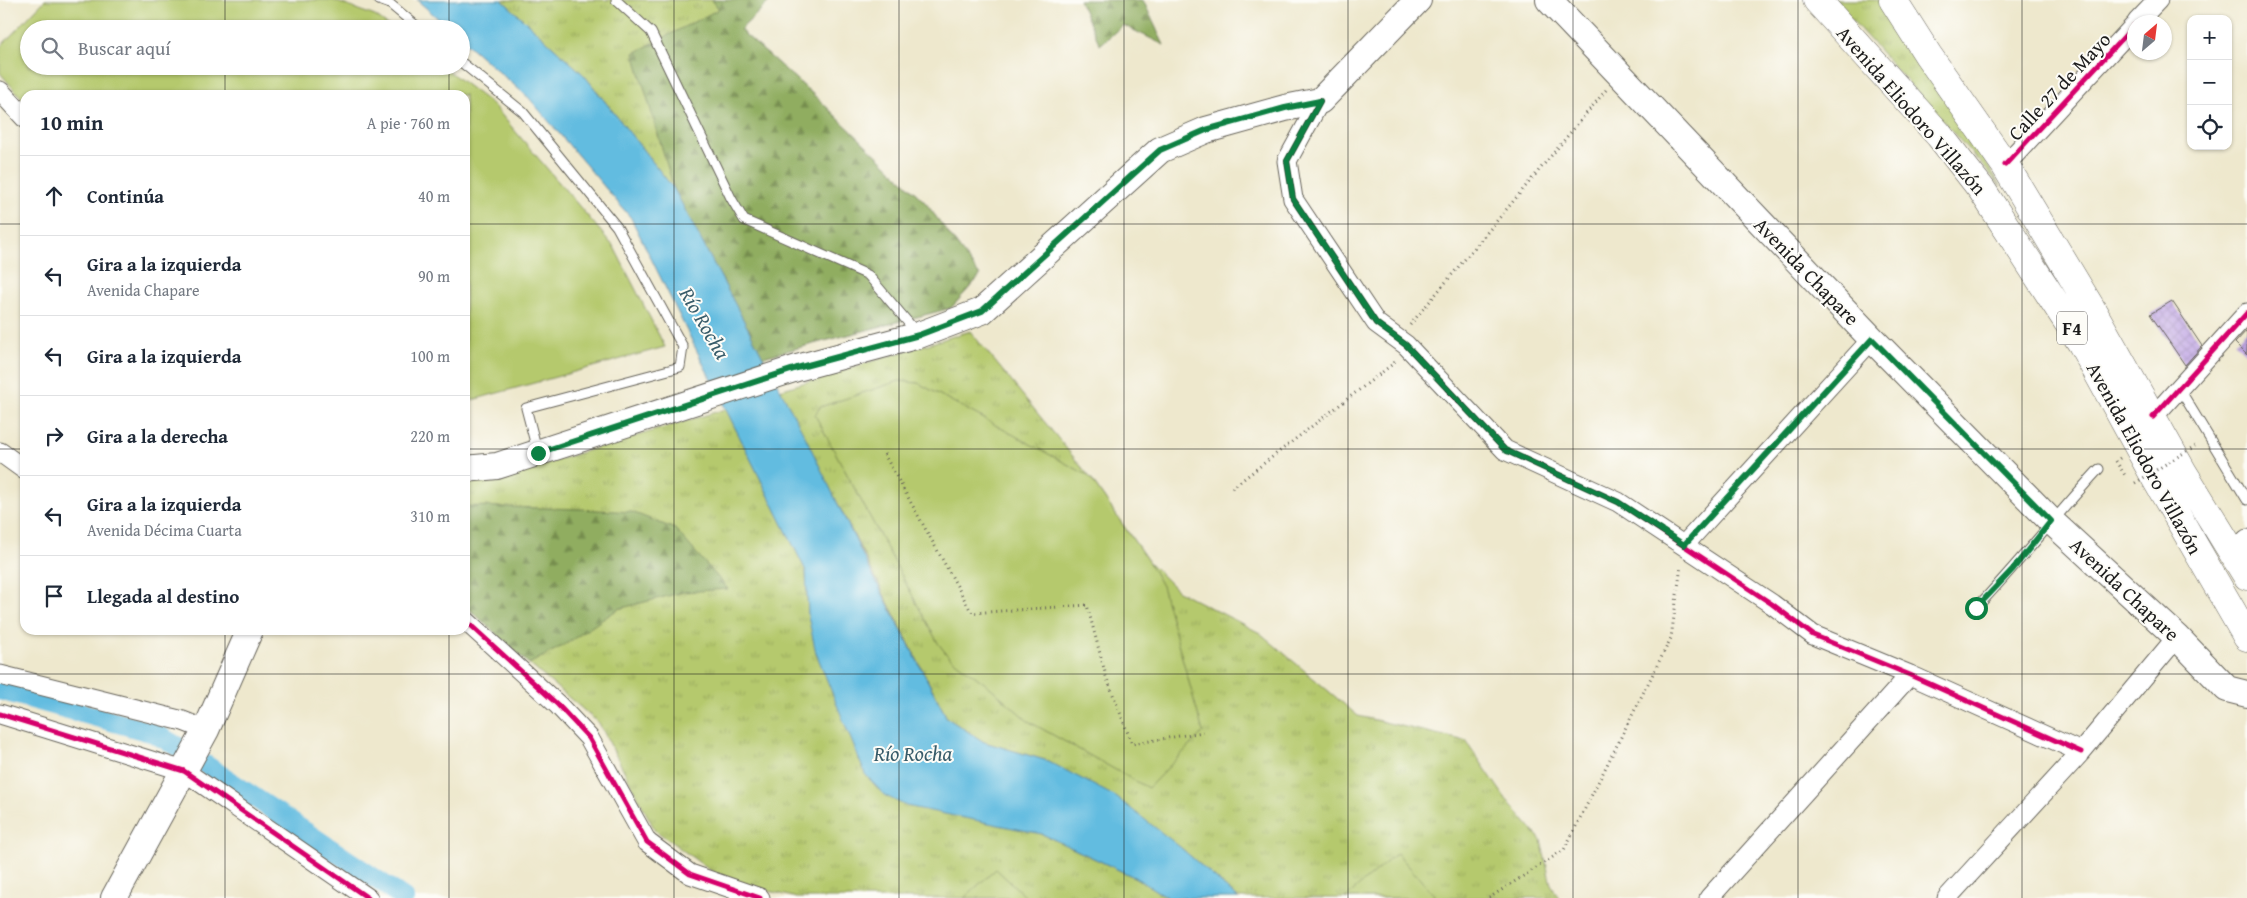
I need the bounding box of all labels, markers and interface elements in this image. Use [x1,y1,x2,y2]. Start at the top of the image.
north arrow [2127,15,2172,60]
map controls [2187,15,2232,150]
button: + [2187,15,2232,60]
street label: Avenida Eliodoro Villazón [1830,19,1994,201]
search box [20,20,470,75]
street label: Calle 27 de Mayo [2001,25,2117,147]
icon: search [38,34,66,62]
text: Buscar aquí [78,34,171,62]
button: − [2187,60,2232,105]
button: locate [2187,105,2232,150]
text: 10 min [40,107,103,138]
text: A pie · 760 m [367,111,450,135]
icon: ahead [40,182,68,210]
text: Continúa [87,182,164,210]
text: 40 m [418,184,450,208]
street label: Avenida Chapare [1748,210,1866,332]
text: Gira a la izquierda [87,250,242,278]
icon: left [40,262,68,290]
text: 90 m [418,264,450,288]
text: Avenida Chapare [87,278,199,302]
water label: Río Rocha [671,280,738,365]
road number: F4 [2057,312,2087,344]
icon: left [40,342,68,370]
text: Gira a la izquierda [87,342,242,370]
text: 100 m [410,344,450,368]
street label: Avenida Eliodoro Villazón [2080,357,2210,559]
icon: right [40,422,68,450]
text: Gira a la derecha [87,422,228,450]
text: 220 m [410,424,450,448]
route end [527,442,550,465]
text: Gira a la izquierda [87,490,242,518]
icon: left [40,502,68,530]
text: 310 m [410,504,450,528]
text: Avenida Décima Cuarta [87,518,242,542]
street label: Avenida Chapare [2064,530,2186,648]
icon: arrive [40,582,68,610]
text: Llegada al destino [87,582,239,610]
route start [1965,597,1988,620]
water label: Río Rocha [873,738,953,769]

